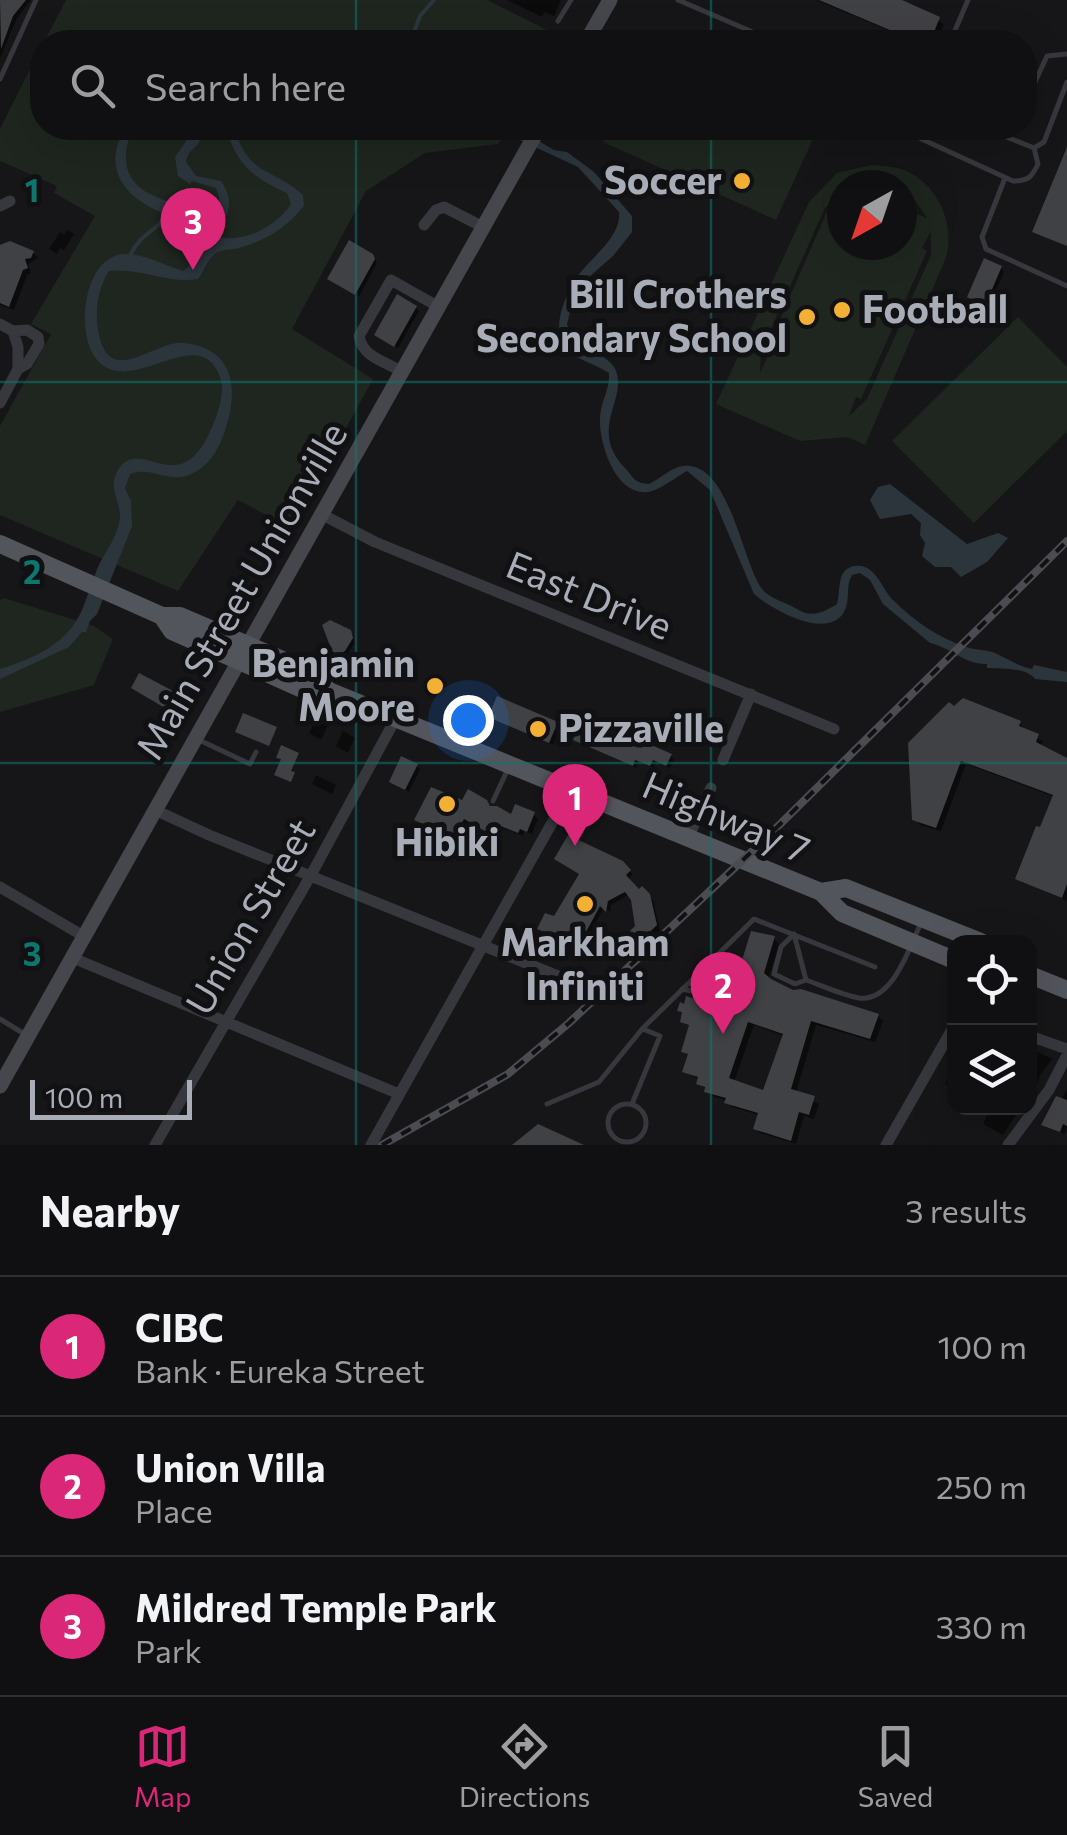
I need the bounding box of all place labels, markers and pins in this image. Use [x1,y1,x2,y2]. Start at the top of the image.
place label: Soccer [604,155,722,202]
marker: Soccer [731,170,753,192]
pin: 3 [160,188,226,270]
place label: Bill Crothers Secondary School [476,269,787,360]
place label: Football [862,284,1008,331]
marker: Football [831,299,853,321]
marker: Bill Crothers Secondary School [796,306,818,328]
place label: Benjamin Moore [252,638,415,729]
marker: Benjamin Moore [424,675,446,697]
place label: Pizzaville [558,703,724,750]
marker: Pizzaville [527,718,549,740]
pin: 1 [542,764,608,846]
marker: Hibiki [436,793,458,815]
place label: Hibiki [395,817,499,864]
marker: Markham Infiniti [574,893,596,915]
place label: Markham Infiniti [501,917,669,1008]
pin: 2 [690,952,756,1034]

